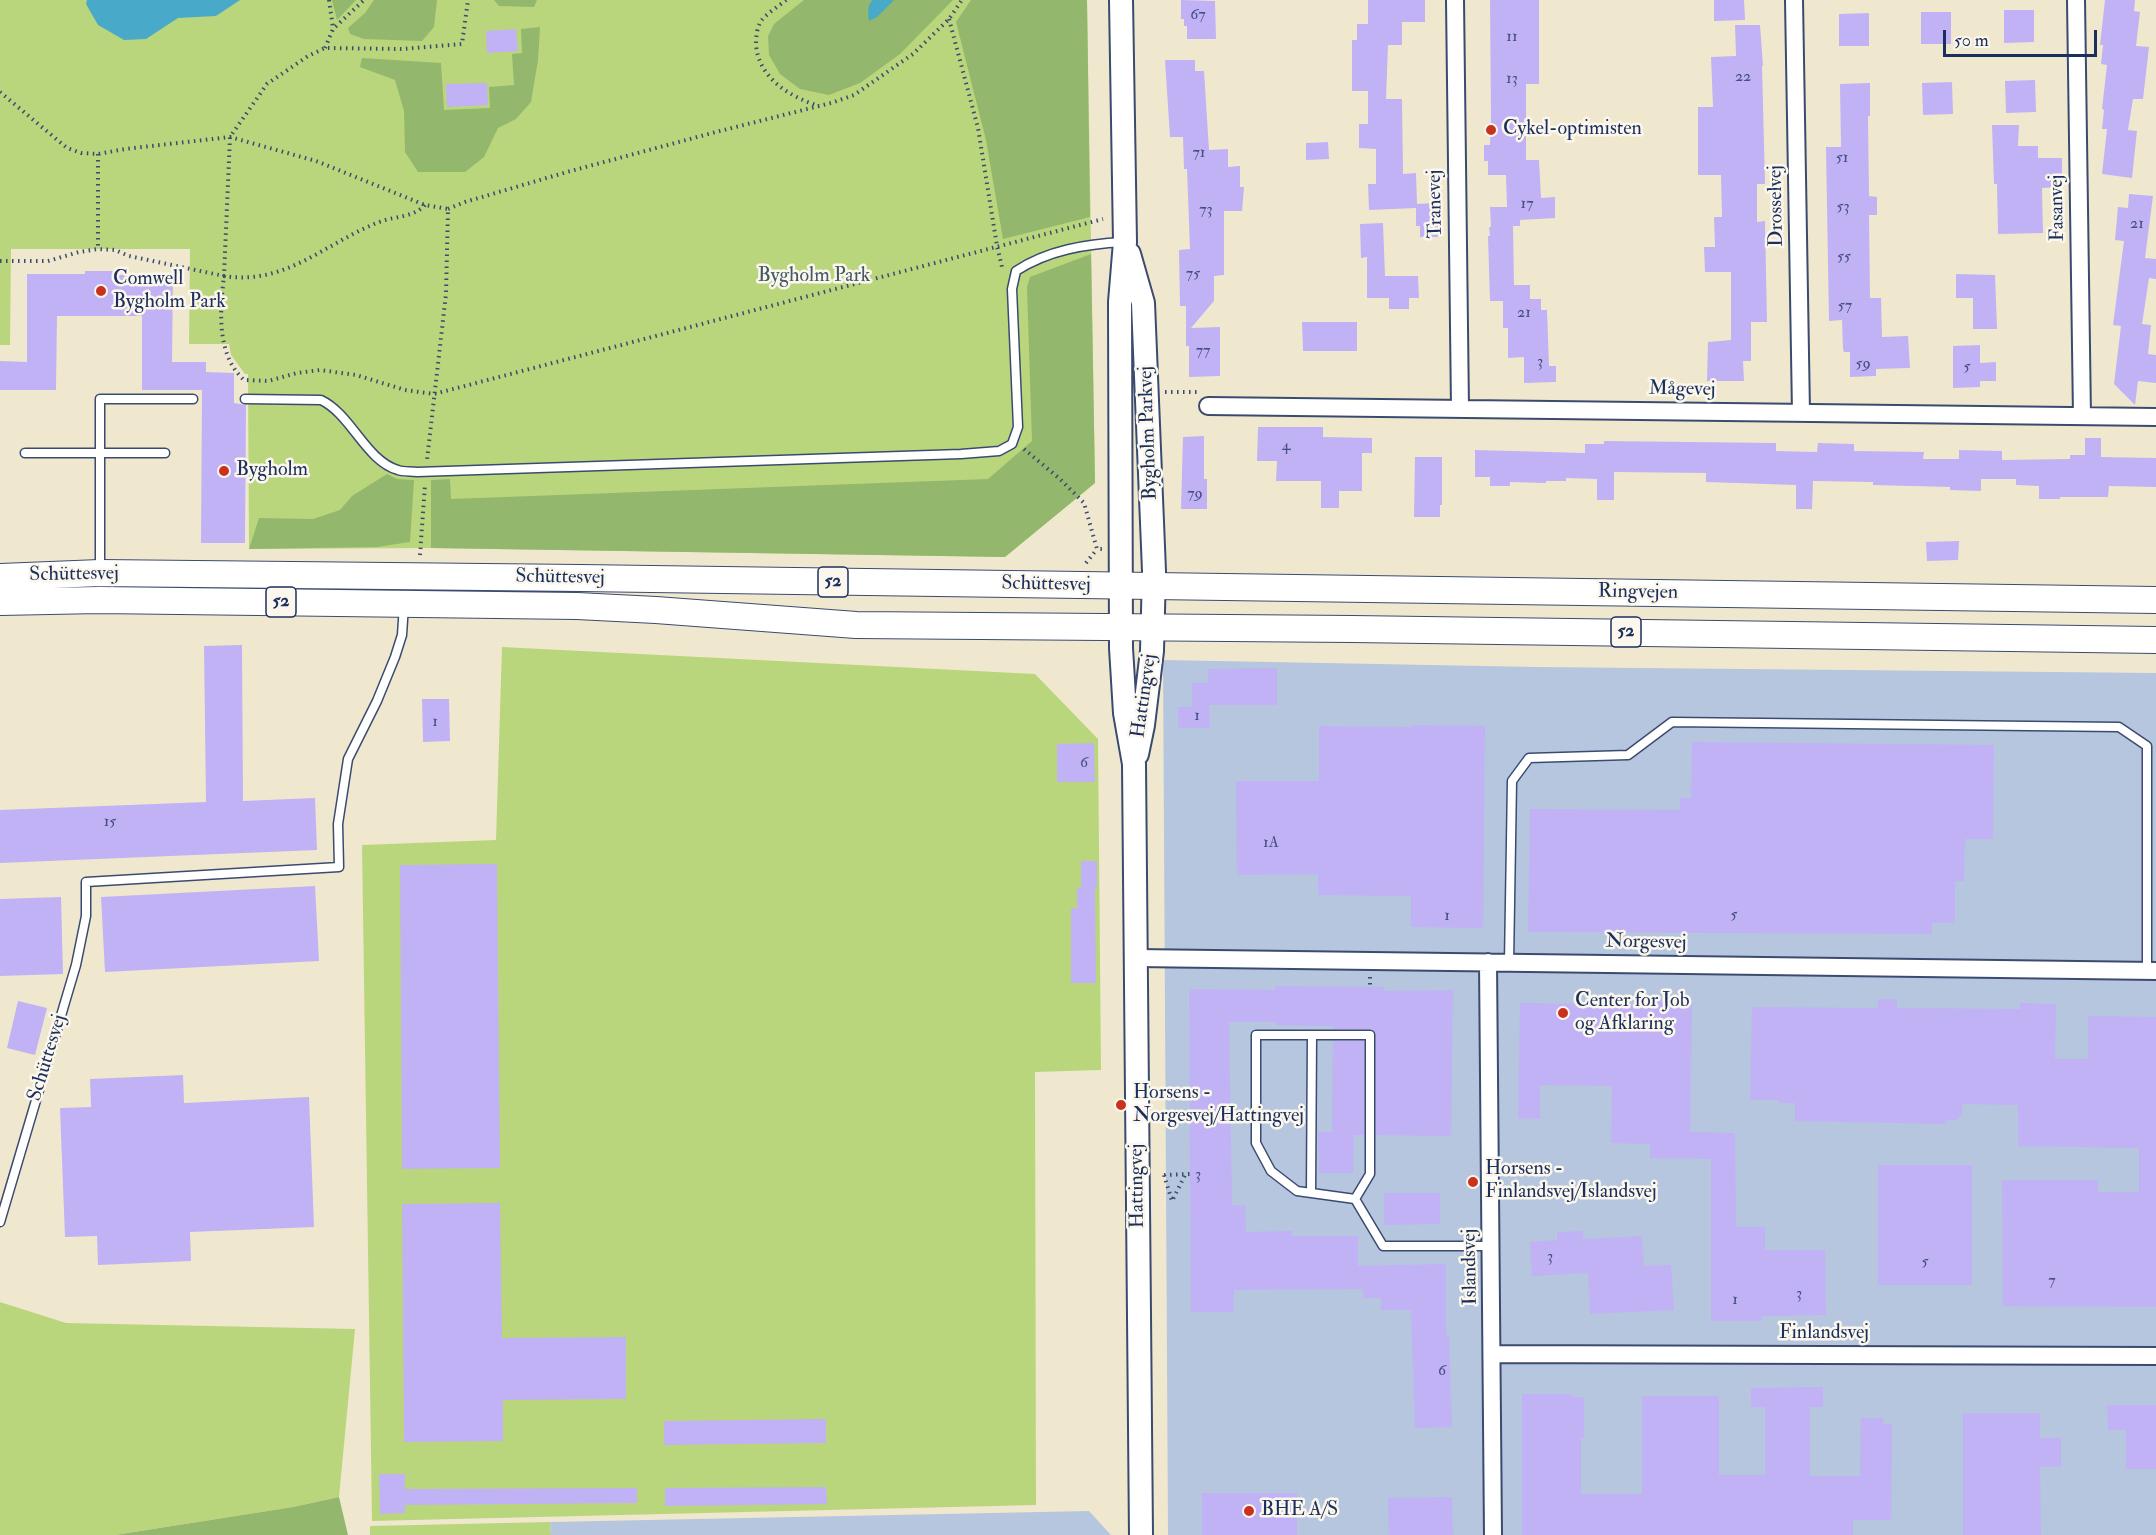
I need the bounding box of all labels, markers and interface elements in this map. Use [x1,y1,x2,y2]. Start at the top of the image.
house number: 67 [1190,6,1206,26]
scale bar [1946,18,2100,56]
house number: 11 [1506,28,1518,48]
text: 50 m [1954,29,1989,52]
house number: 22 [1735,68,1751,88]
house number: 13 [1506,70,1518,90]
place label: Cykel-optimisten [1503,118,1642,142]
marker: Cykel-optimisten [1484,123,1498,137]
house number: 71 [1192,144,1206,164]
house number: 51 [1836,149,1848,169]
street label: Drosselvej [1764,165,1790,247]
street label: Tranevej [1423,170,1449,238]
street label: Fasanvej [2045,174,2071,242]
house number: 17 [1520,195,1534,215]
house number: 53 [1836,198,1850,218]
house number: 73 [1199,201,1213,221]
house number: 21 [2130,215,2144,235]
house number: 55 [1837,248,1851,268]
park label: Bygholm Park [758,265,870,289]
house number: 75 [1186,265,1200,285]
place label: Comwell Bygholm Park [113,268,226,315]
marker: Comwell Bygholm Park [94,284,108,298]
house number: 57 [1838,297,1852,317]
house number: 21 [1517,304,1531,324]
house number: 77 [1196,342,1210,362]
house number: 3 [1537,353,1543,373]
house number: 59 [1855,355,1871,375]
house number: 5 [1963,358,1971,378]
street label: Bygholm Parkvej [1135,366,1163,500]
street label: Mågevej [1648,377,1716,403]
house number: 4 [1282,437,1290,457]
place label: Bygholm [236,459,308,483]
marker: Bygholm [217,464,231,478]
house number: 79 [1187,485,1203,505]
street label: Schüttesvej [29,562,119,588]
street label: Schüttesvej [515,565,605,591]
road number: 52 [818,567,848,597]
street label: Schüttesvej [1001,572,1091,598]
street label: Ringvejen [1598,580,1678,606]
road number: 52 [266,587,296,617]
road number: 52 [1611,617,1641,647]
street label: Hattingvej [1127,652,1163,740]
house number: 1 [1194,707,1200,727]
house number: 1 [432,713,438,733]
house number: 6 [1080,754,1088,774]
house number: 15 [104,813,116,833]
house number: 1A [1263,834,1279,854]
house number: 5 [1730,906,1738,926]
house number: 1 [1444,907,1450,927]
street label: Norgesvej [1605,930,1687,956]
place label: Center for Job og Afklaring [1575,990,1690,1037]
marker: Center for Job og Afklaring [1556,1006,1570,1020]
street label: Schüttesvej [23,1012,73,1104]
place label: Horsens - Norgesvej/Hattingvej [1133,1082,1304,1129]
marker: Horsens - Norgesvej/Hattingvej [1114,1098,1128,1112]
street label: Hattingvej [1125,1143,1151,1229]
place label: Horsens - Finlandsvej/Islandsvej [1485,1158,1657,1205]
house number: 3 [1195,1166,1201,1186]
marker: Horsens - Finlandsvej/Islandsvej [1466,1175,1480,1189]
street label: Islandsvej [1458,1228,1484,1306]
house number: 3 [1547,1248,1553,1268]
house number: 5 [1921,1253,1929,1273]
house number: 7 [2048,1272,2056,1292]
house number: 3 [1796,1285,1802,1305]
house number: 1 [1732,1291,1738,1311]
street label: Finlandsvej [1779,1322,1869,1346]
house number: 6 [1438,1362,1446,1382]
place label: BHE A/S [1261,1499,1338,1523]
marker: BHE A/S [1242,1504,1256,1518]

